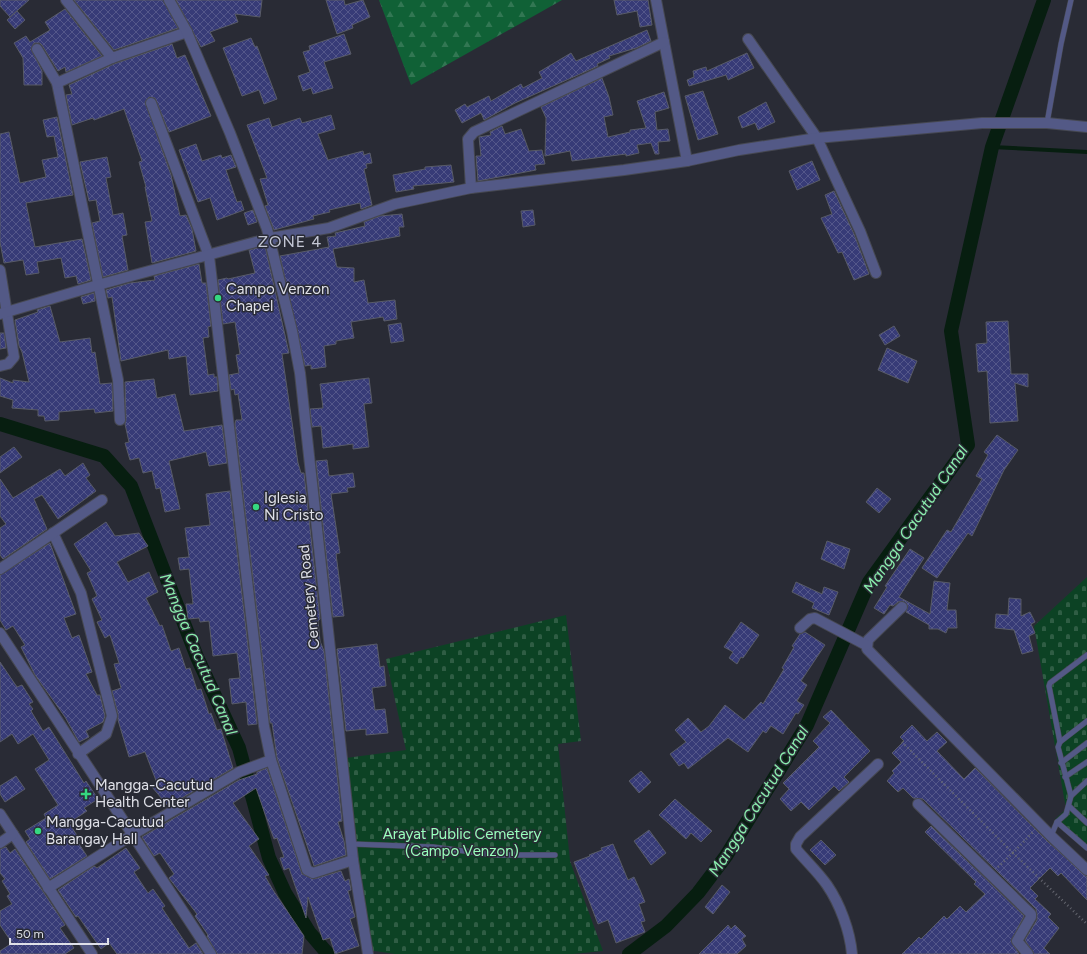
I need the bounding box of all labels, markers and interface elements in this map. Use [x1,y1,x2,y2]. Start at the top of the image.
district label: ZONE 4 [258,232,322,251]
place label: Campo Venzon Chapel [226,280,329,315]
marker: Campo Venzon Chapel [213,293,223,303]
water label: Mangga Cacutud Canal [859,442,972,597]
place label: Iglesia Ni Cristo [264,489,324,524]
marker: Iglesia Ni Cristo [251,502,261,512]
street label: Cemetery Road [295,544,323,650]
water label: Mangga Cacutud Canal [156,570,241,738]
water label: Mangga Cacutud Canal [704,722,813,880]
place label: Mangga-Cacutud Health Center [95,776,213,811]
marker: Mangga-Cacutud Health Center [80,788,92,800]
place label: Mangga-Cacutud Barangay Hall [46,813,164,848]
park label: Arayat Public Cemetery (Campo Venzon) [383,825,541,860]
marker: Mangga-Cacutud Barangay Hall [33,826,43,836]
scale bar [10,920,108,946]
text: 50 m [16,927,44,941]

